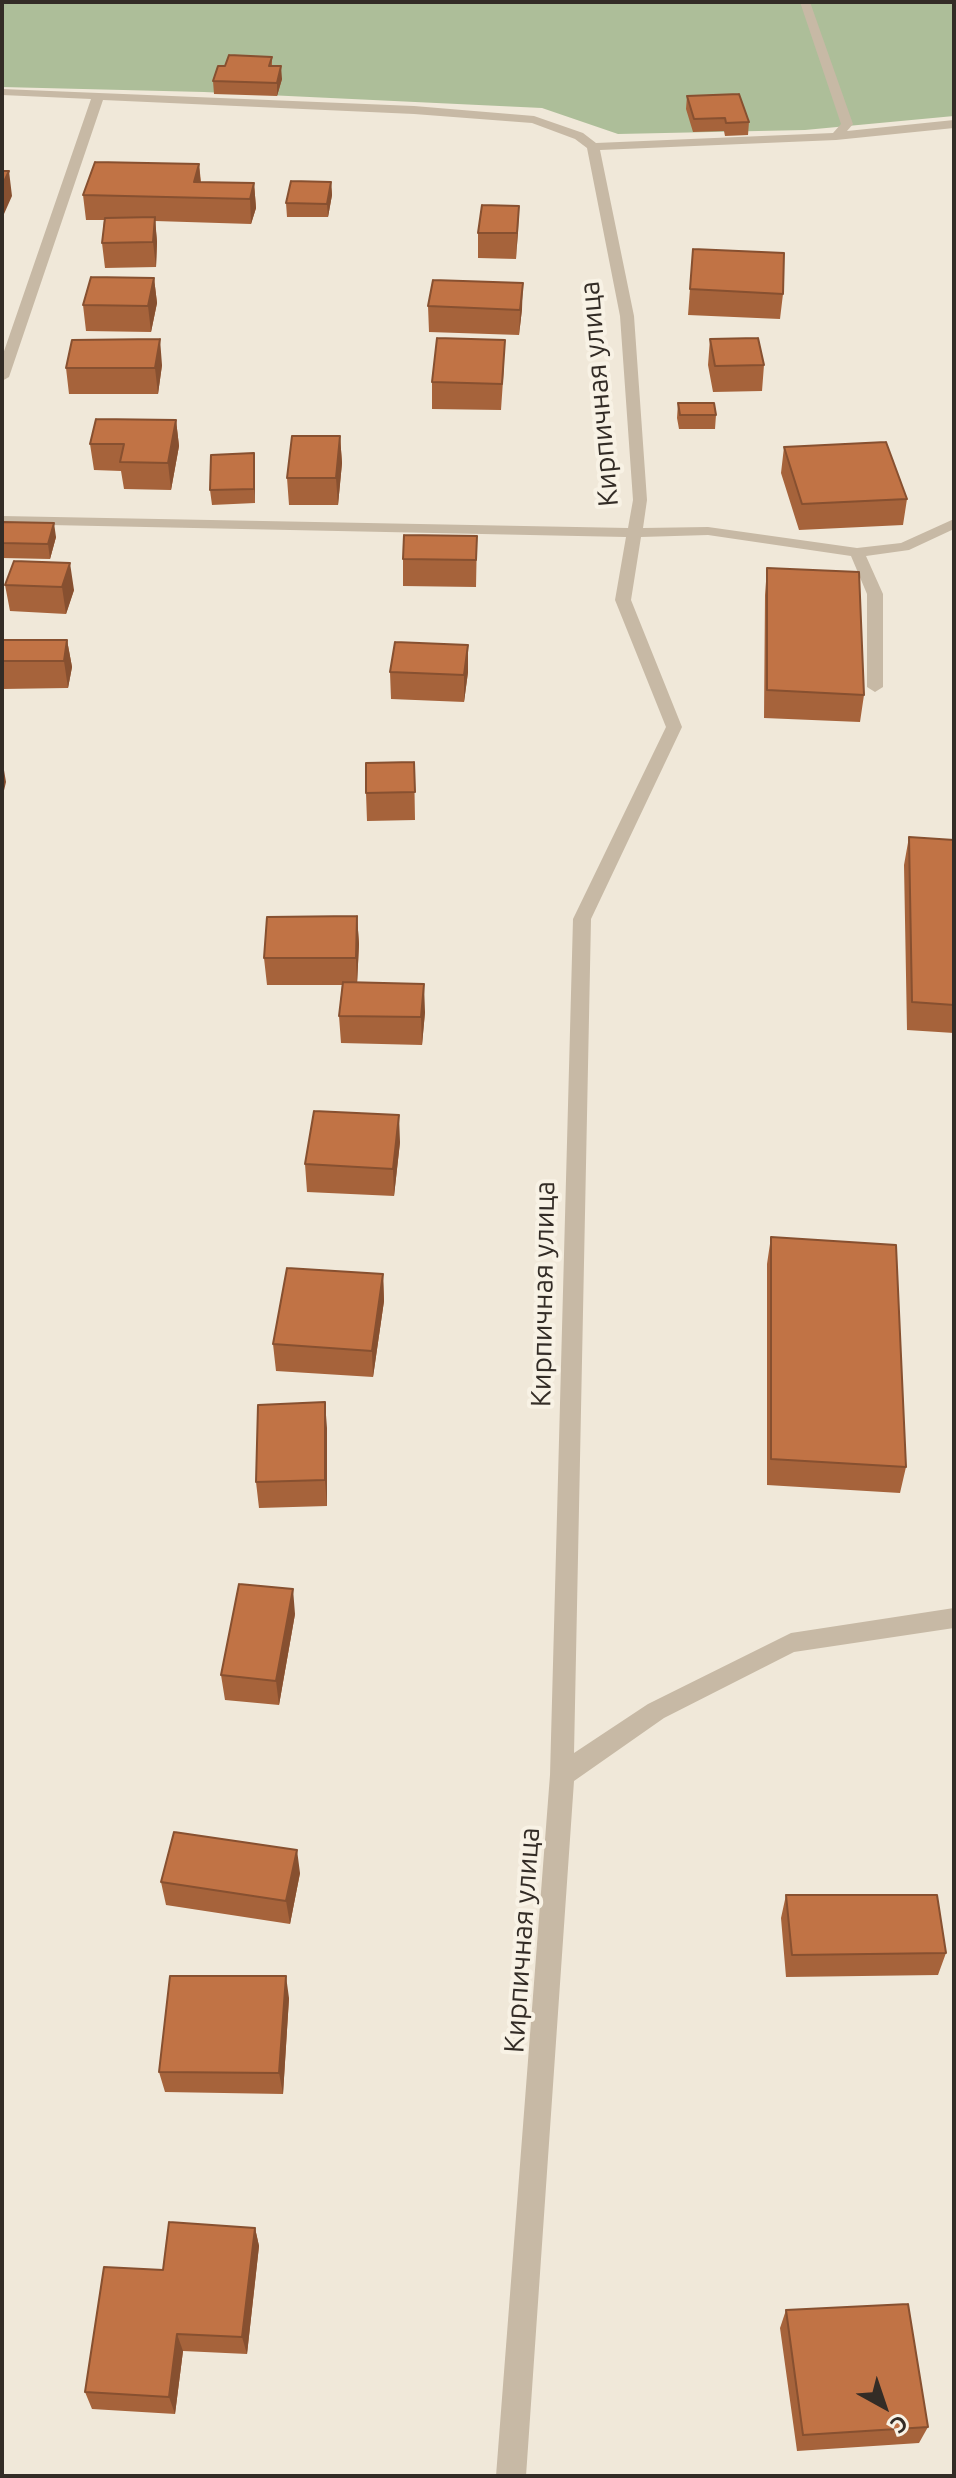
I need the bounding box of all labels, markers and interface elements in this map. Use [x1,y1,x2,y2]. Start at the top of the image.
street label: Кирпичная улица [572,280,626,508]
street label: Кирпичная улица [524,1181,562,1407]
street label: Кирпичная улица [497,1826,547,2054]
north arrow [844,2366,924,2446]
text: С [886,2411,913,2439]

